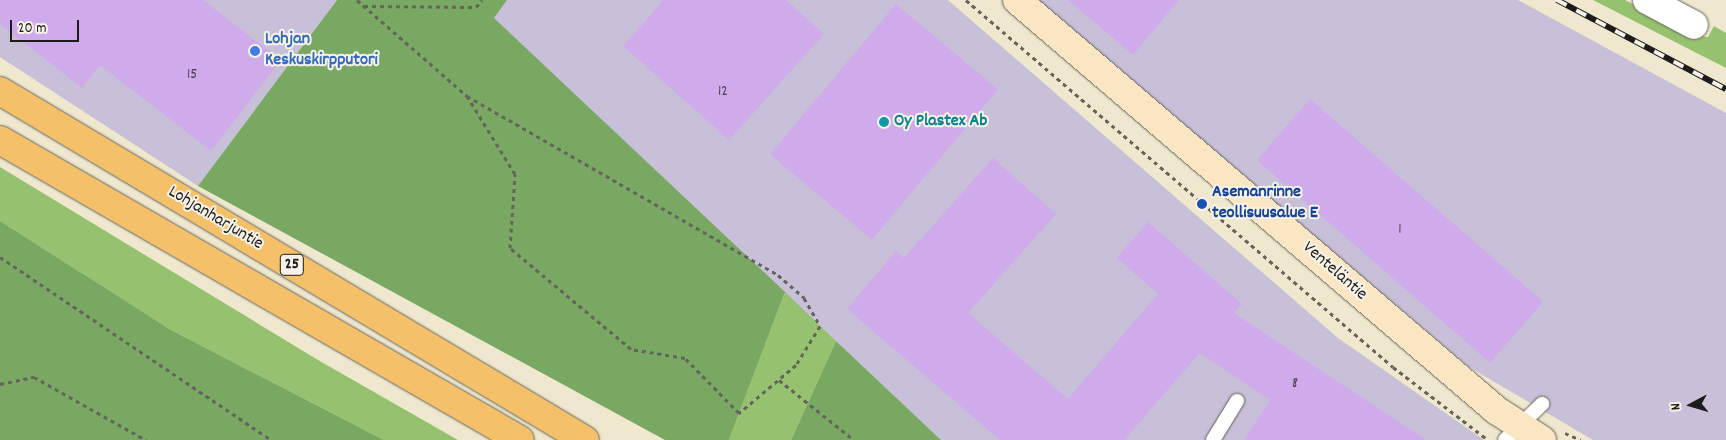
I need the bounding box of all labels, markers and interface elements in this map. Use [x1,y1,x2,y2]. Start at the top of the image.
scale bar [12,10,81,42]
text: 20 m [18,18,46,40]
place label: Lohjan Keskuskirpputori [265,30,378,72]
marker: Lohjan Keskuskirpputori [249,45,261,57]
house number: 15 [187,67,197,85]
house number: 12 [718,84,728,102]
place label: Oy Plastex Ab [894,111,987,133]
marker: Oy Plastex Ab [878,116,890,128]
street label: Lohjanharjuntie [164,182,266,256]
place label: Asemanrinne teollisuusalue E [1212,183,1318,225]
marker: Asemanrinne teollisuusalue E [1196,198,1208,210]
house number: 1 [1398,222,1402,240]
street label: Venteläntie [1297,238,1371,306]
road number: 25 [280,252,304,278]
house number: 8 [1292,376,1298,394]
north arrow [1666,380,1716,430]
text: N [1666,402,1686,411]

